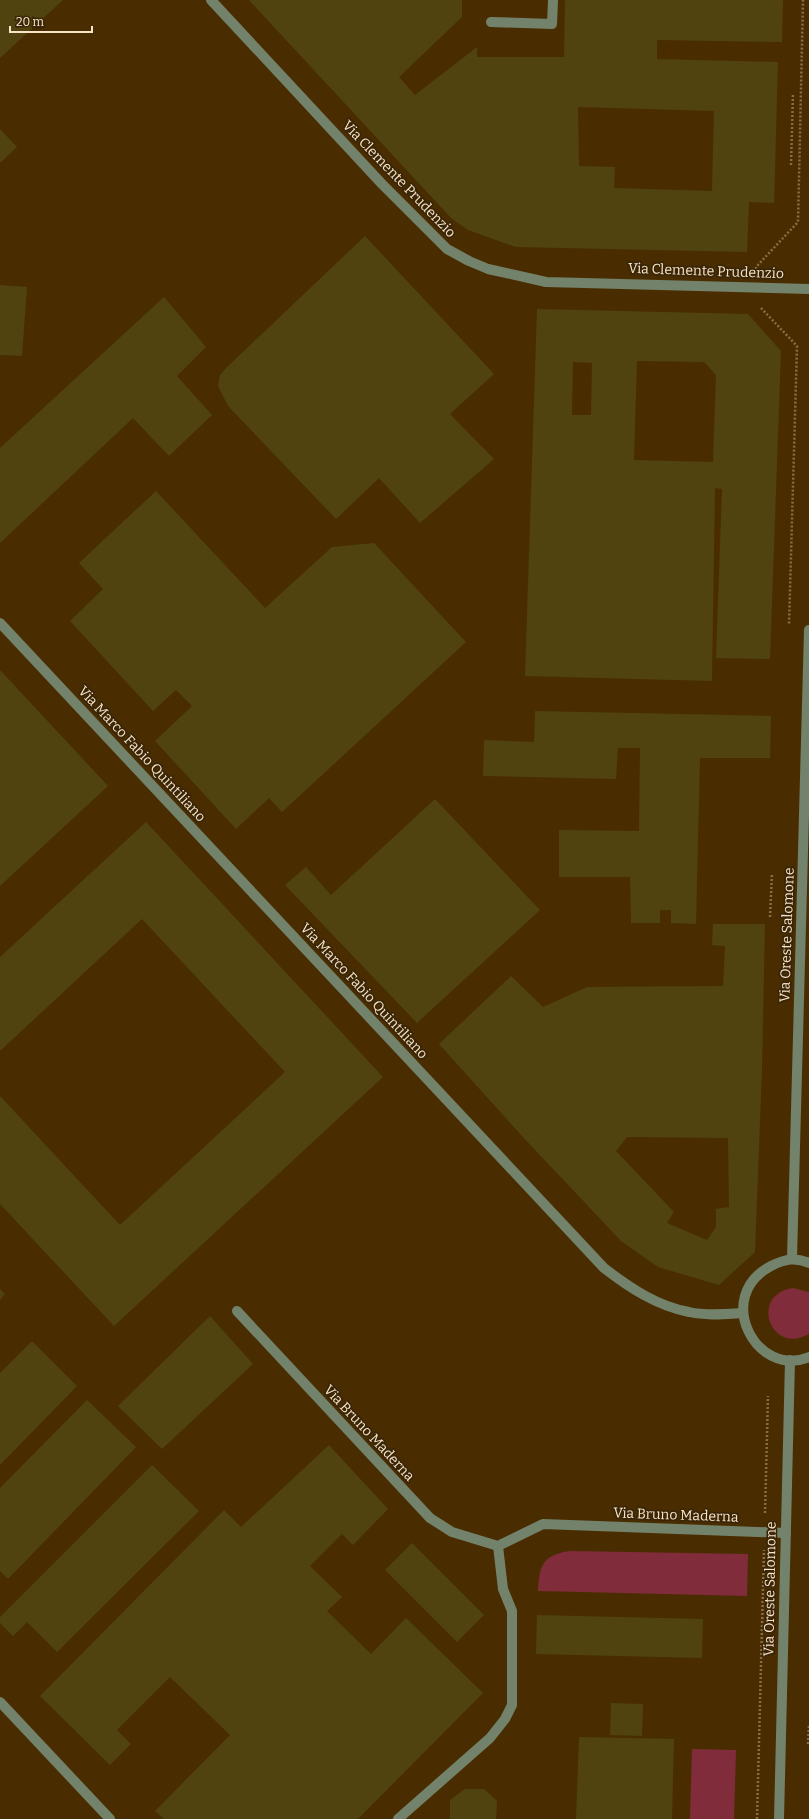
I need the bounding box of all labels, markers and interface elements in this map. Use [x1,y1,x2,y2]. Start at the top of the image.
scale bar [10,8,92,34]
text: 20 m [16,15,45,29]
street label: Via Clemente Prudenzio [339,117,459,241]
street label: Via Clemente Prudenzio [628,260,784,282]
street label: Via Marco Fabio Quintiliano [75,683,209,825]
street label: Via Oreste Salomone [776,867,798,1003]
street label: Via Marco Fabio Quintiliano [297,920,431,1062]
street label: Via Bruno Maderna [320,1381,418,1485]
street label: Via Bruno Maderna [613,1504,739,1526]
street label: Via Oreste Salomone [760,1521,780,1657]

